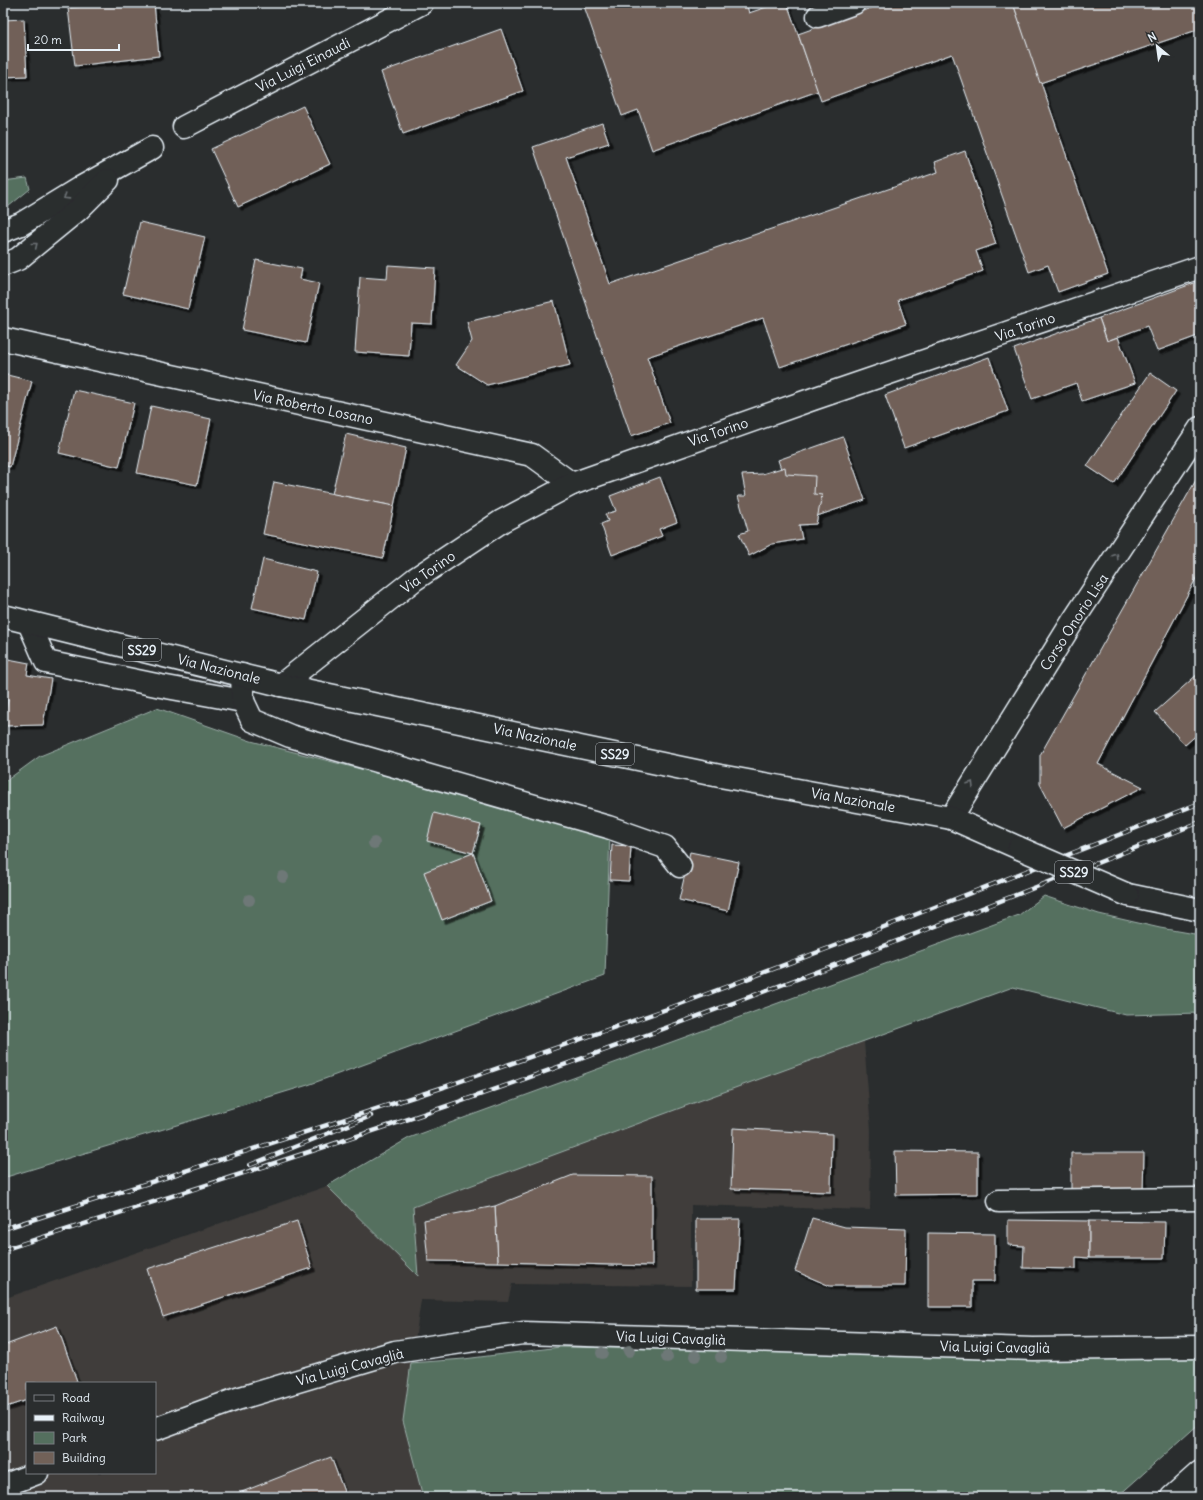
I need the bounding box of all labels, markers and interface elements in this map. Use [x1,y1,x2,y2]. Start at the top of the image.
scale bar [28,26,119,52]
north arrow [1137,26,1177,66]
text: N [1145,29,1159,45]
text: 20 m [34,32,62,47]
street label: Via Luigi Einaudi [253,34,353,96]
one-way arrow [63,192,70,199]
one-way arrow [31,242,38,249]
street label: Via Torino [993,308,1058,346]
street label: Via Roberto Losano [251,385,375,429]
street label: Via Torino [686,413,751,451]
street label: Via Torino [397,547,459,597]
one-way arrow [1111,553,1119,560]
street label: Corso Onorio Lisa [1036,570,1112,674]
road number: SS29 [123,639,161,661]
street label: Via Nazionale [175,650,263,688]
street label: Via Nazionale [491,719,579,755]
road number: SS29 [596,743,634,765]
one-way arrow [967,782,974,789]
street label: Via Nazionale [809,784,897,816]
road number: SS29 [1055,861,1093,883]
street label: Via Luigi Cavaglià [616,1327,726,1349]
street label: Via Luigi Cavaglià [940,1337,1050,1357]
street label: Via Luigi Cavaglià [294,1344,406,1390]
legend [26,1382,156,1474]
text: Road [62,1390,90,1405]
text: Railway [62,1410,105,1425]
text: Park [62,1430,87,1445]
text: Building [62,1450,106,1465]

